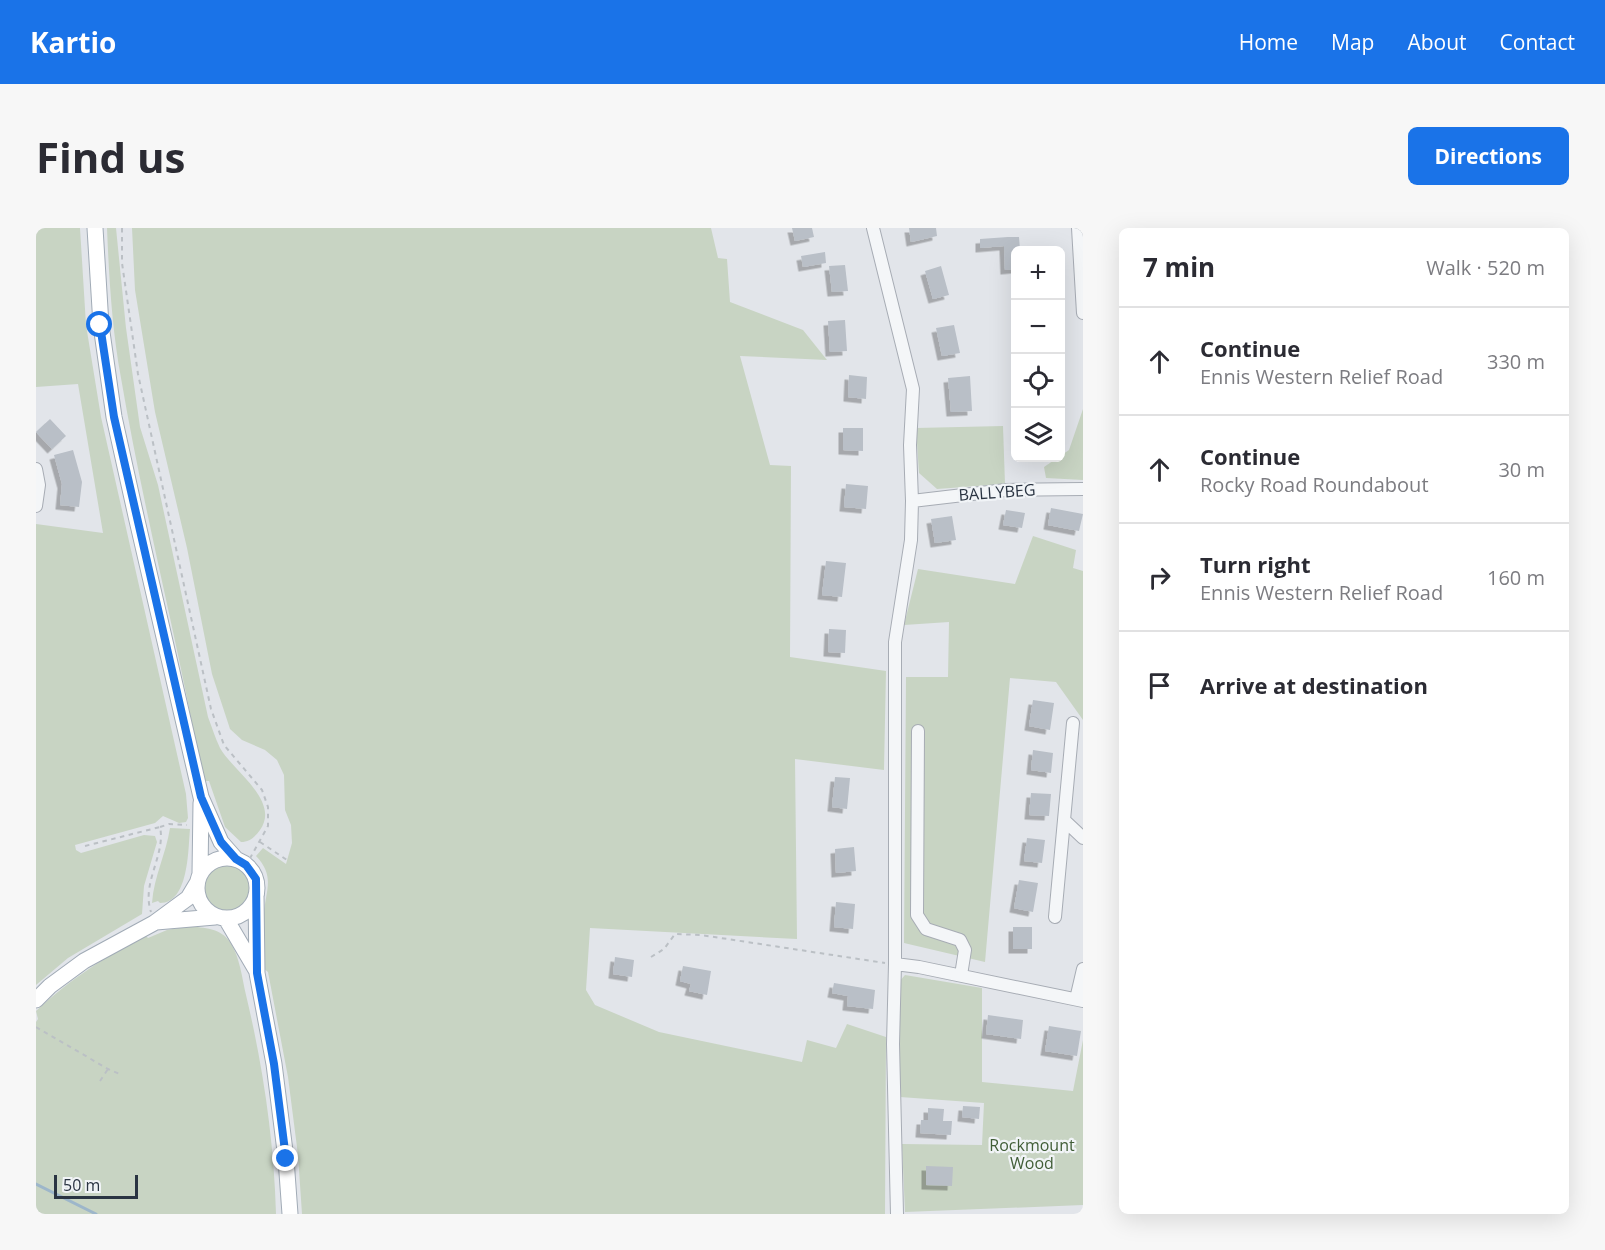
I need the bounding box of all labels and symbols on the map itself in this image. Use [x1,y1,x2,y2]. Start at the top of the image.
route start [86,311,112,337]
street label: BALLYBEG [958,478,1036,506]
park label: Rockmount Wood [989,1134,1075,1174]
route end [272,1145,298,1171]
scale bar [54,1172,138,1200]

